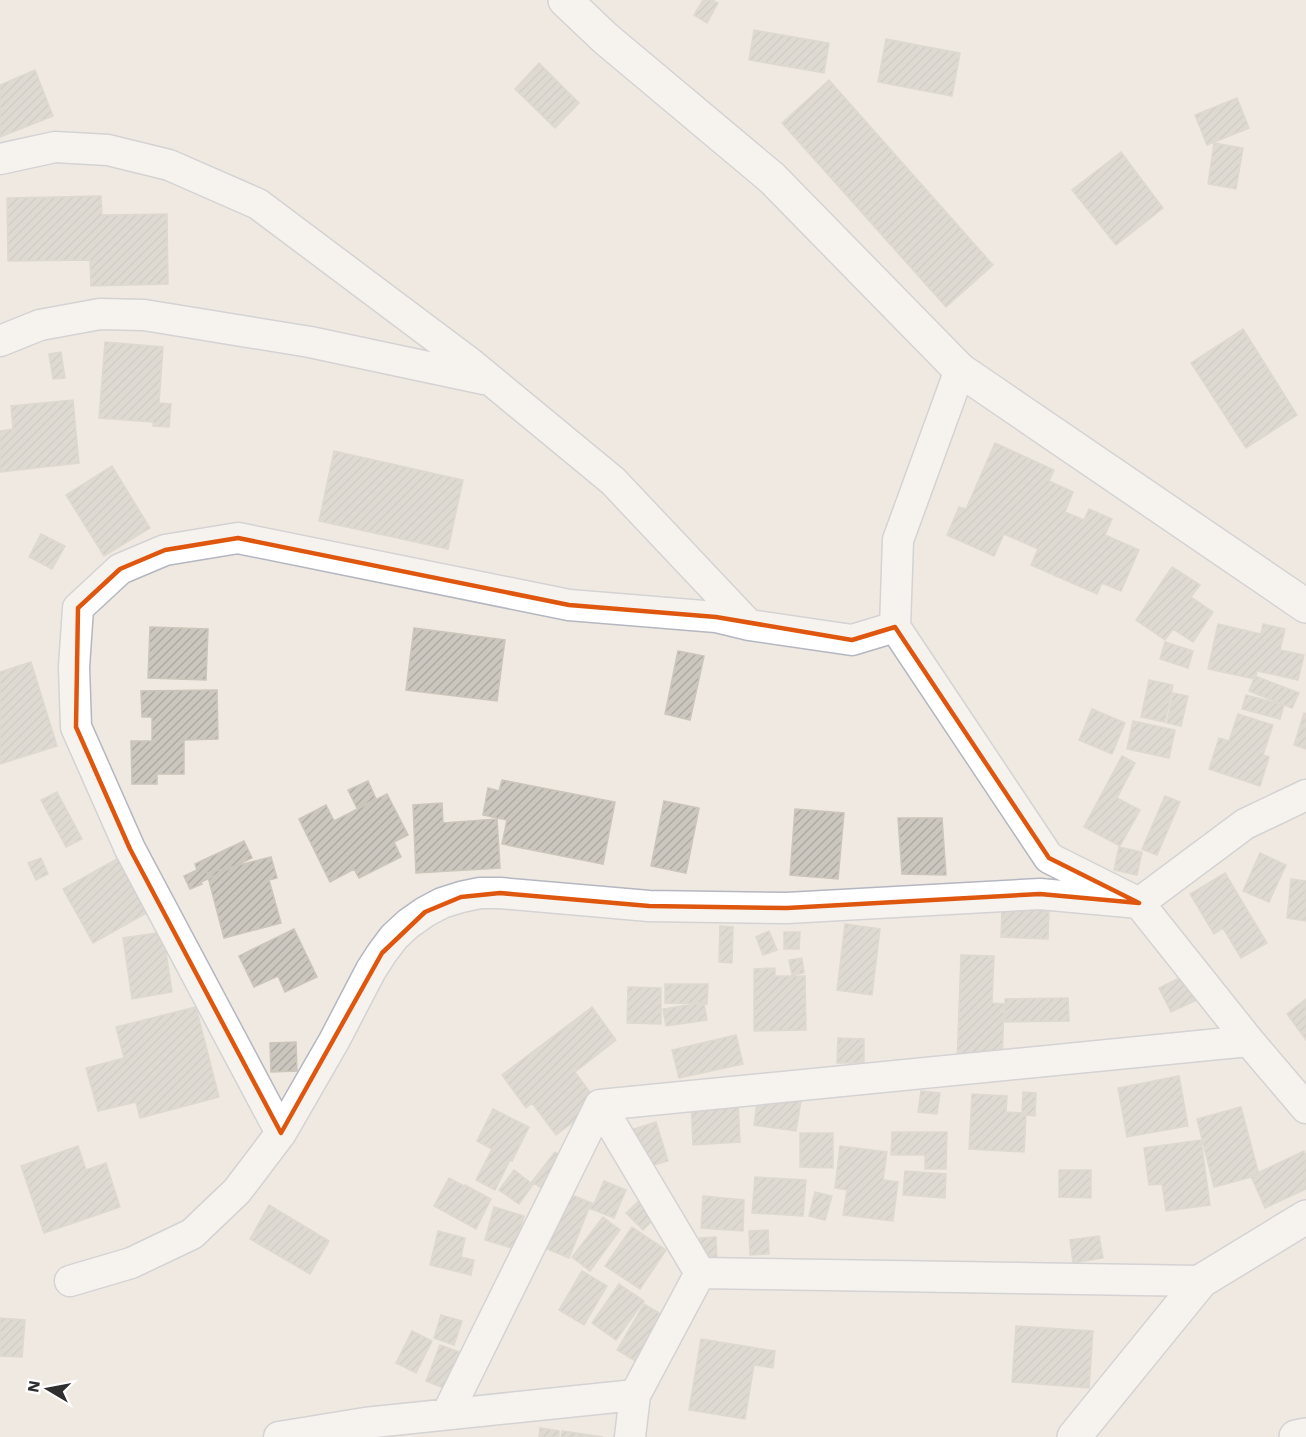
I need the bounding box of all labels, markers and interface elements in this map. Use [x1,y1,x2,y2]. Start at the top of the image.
north arrow [18,1359,78,1419]
text: N [23,1379,44,1394]

